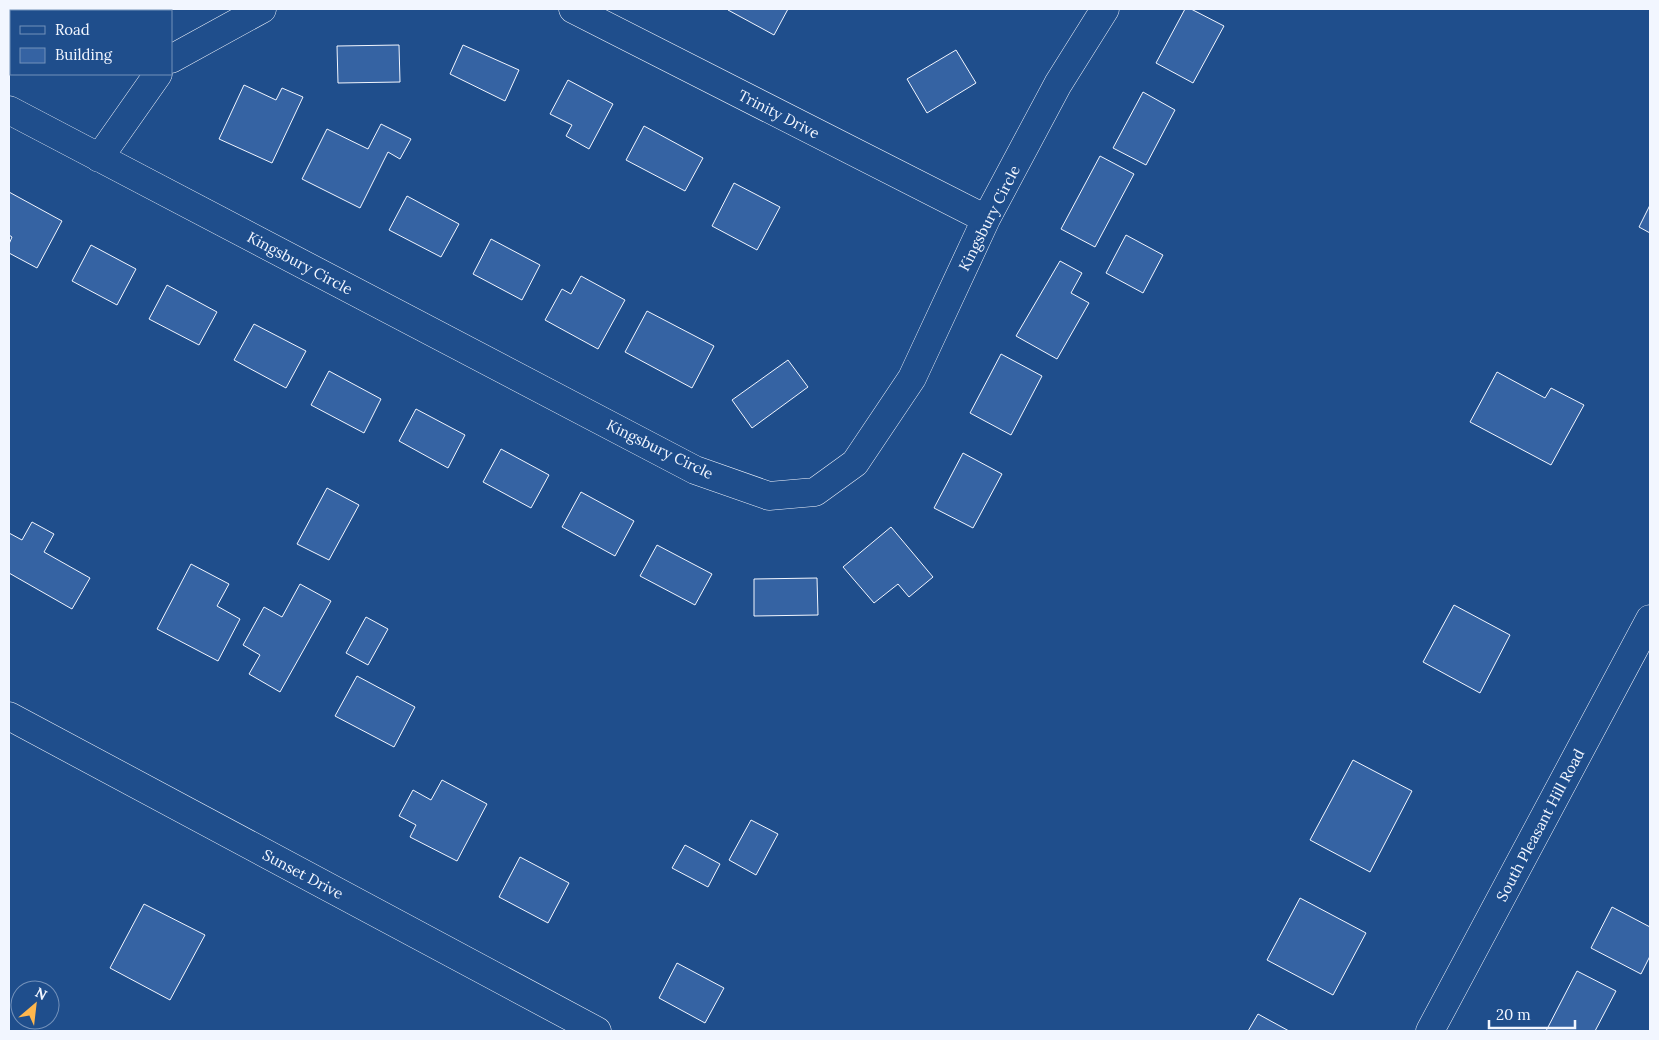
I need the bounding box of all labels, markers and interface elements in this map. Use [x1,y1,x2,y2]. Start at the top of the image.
legend [10,10,172,75]
text: Road [55,20,90,39]
text: Building [55,45,113,64]
street label: Trinity Drive [735,85,823,143]
street label: Kingsbury Circle [954,162,1024,274]
street label: Kingsbury Circle [244,227,356,299]
street label: Kingsbury Circle [604,415,716,483]
street label: South Pleasant Hill Road [1492,745,1588,905]
street label: Sunset Drive [259,845,347,903]
north arrow [10,980,60,1030]
text: N [32,983,50,1004]
scale bar [1489,998,1575,1030]
text: 20 m [1496,1005,1531,1024]

